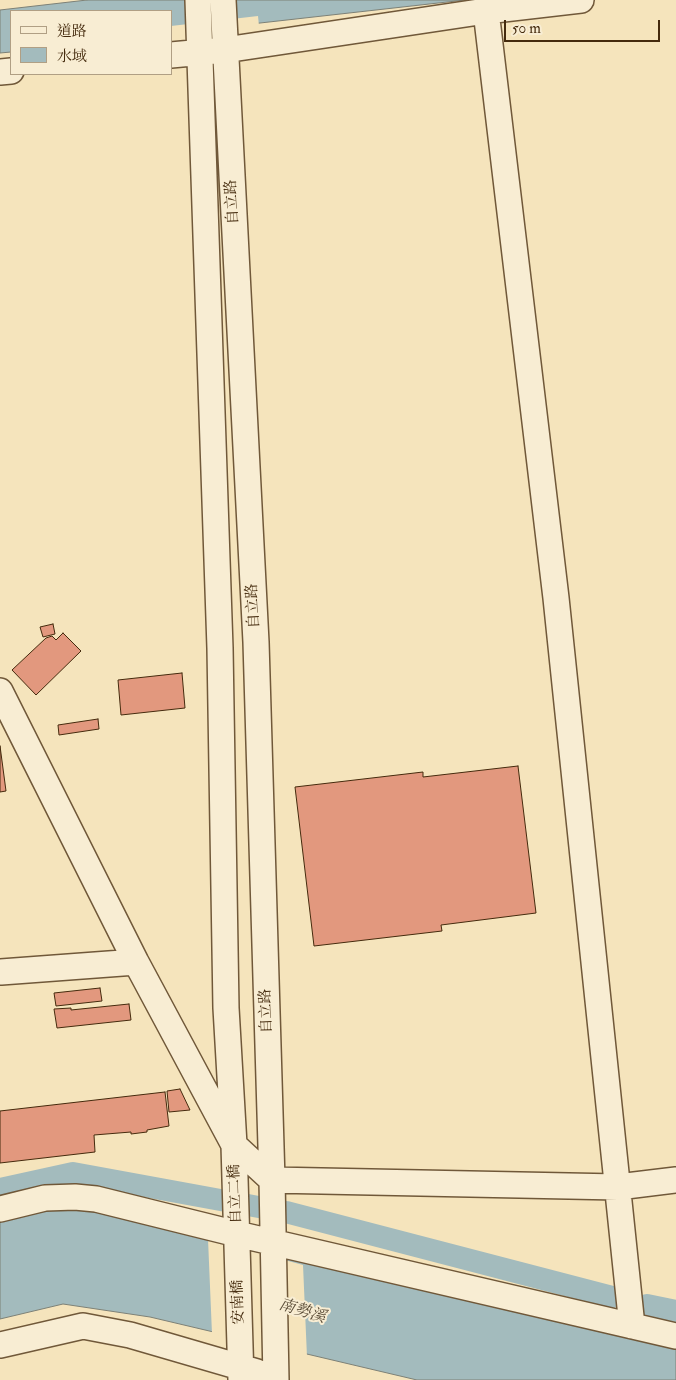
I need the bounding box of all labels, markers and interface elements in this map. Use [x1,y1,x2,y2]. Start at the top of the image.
legend [10,10,172,75]
scale bar [506,10,662,42]
text: 50 m [512,19,541,38]
text: 道路 [57,22,87,41]
text: 水域 [57,47,87,66]
street label: 自立路 [223,179,243,225]
street label: 自立路 [244,583,264,629]
street label: 自立路 [257,988,277,1034]
street label: 自立二橋 [226,1164,246,1224]
street label: 安南橋 [229,1279,249,1325]
water label: 南勢溪 [276,1296,328,1328]

